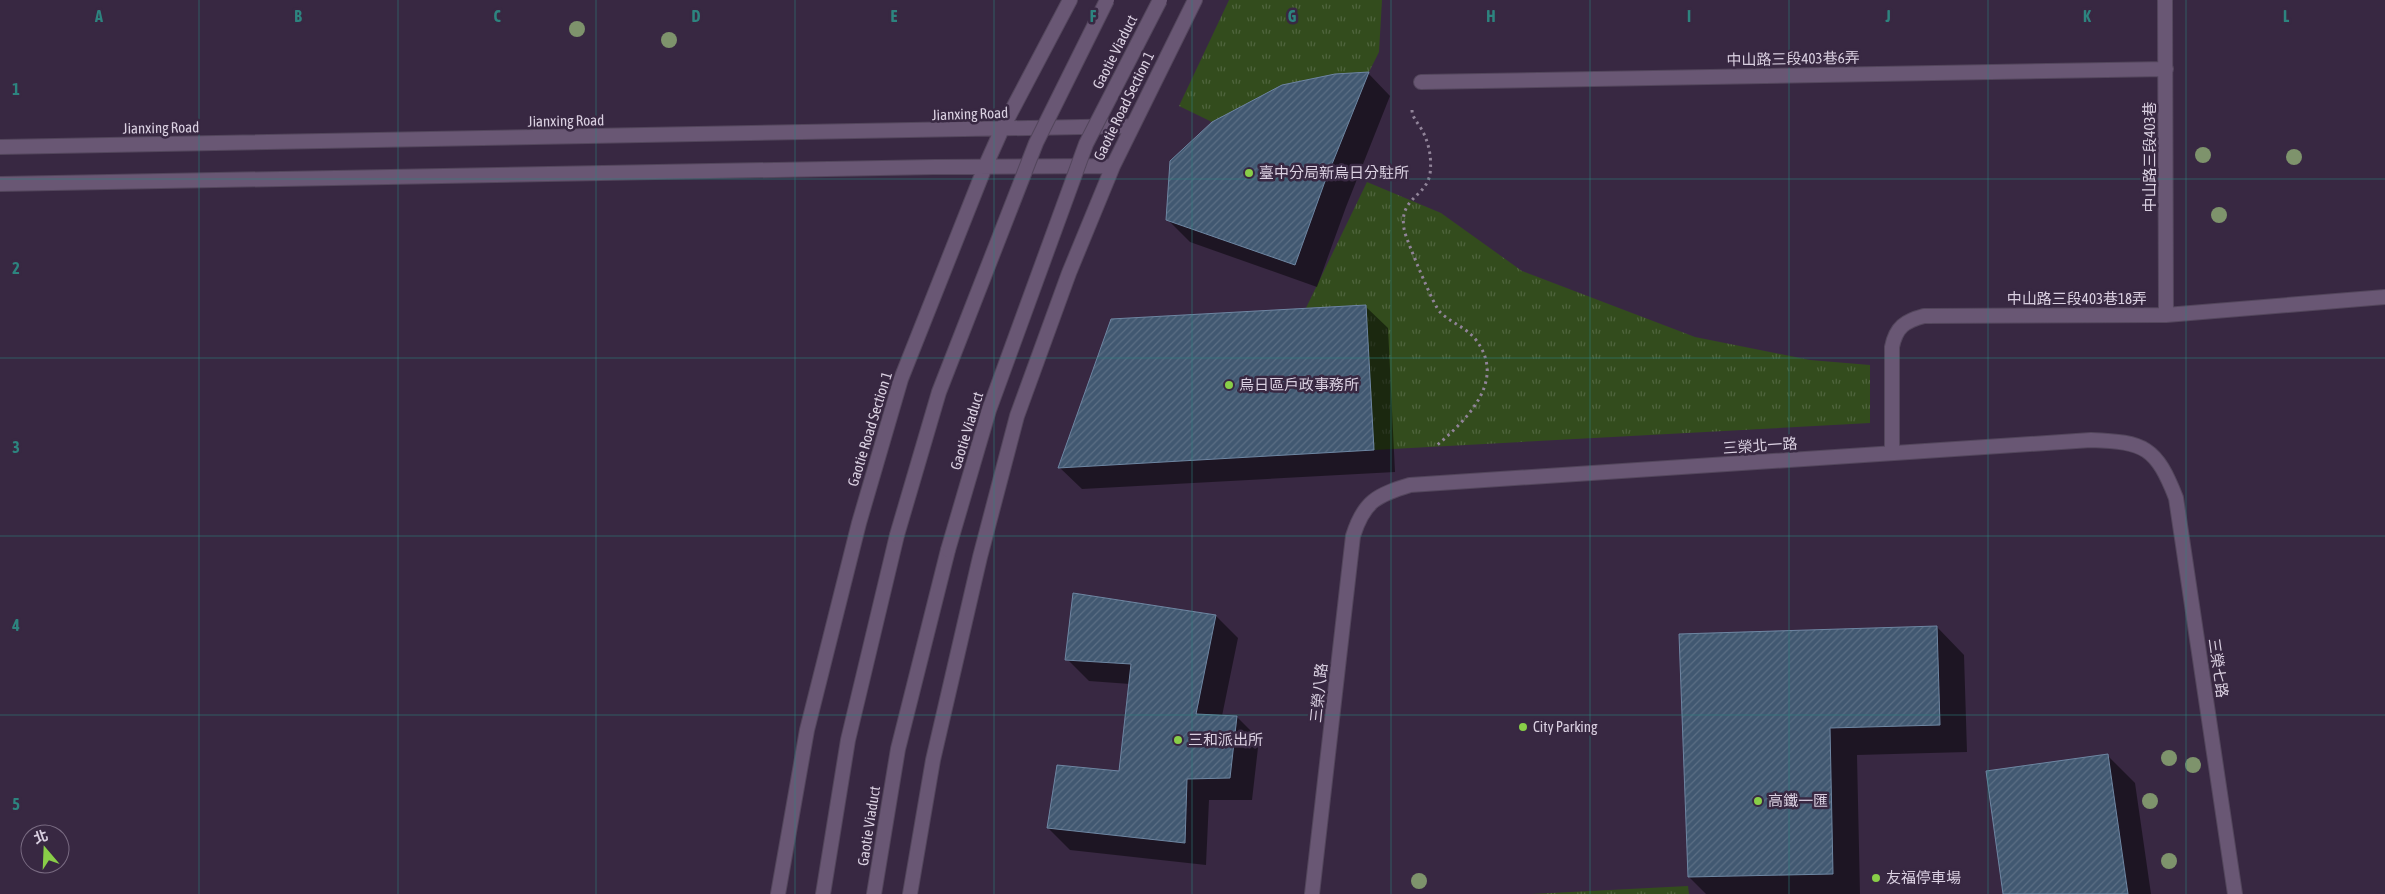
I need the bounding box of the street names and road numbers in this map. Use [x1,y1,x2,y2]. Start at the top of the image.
street label: Gaotie Viaduct [1089,12,1140,92]
street label: Gaotie Road Section 1 [1090,49,1157,163]
street label: 中山路三段403巷6弄 [1726,49,1860,68]
street label: 中山路三段403巷 [2141,101,2158,213]
street label: Jianxing Road [931,104,1008,123]
street label: Jianxing Road [528,111,604,130]
street label: Jianxing Road [123,118,199,137]
street label: 中山路三段403巷18弄 [2007,290,2147,307]
street label: Gaotie Road Section 1 [844,369,895,488]
street label: Gaotie Viaduct [947,390,986,472]
street label: 三榮北一路 [1722,434,1798,457]
street label: 三榮七路 [2206,637,2231,699]
street label: 三榮八路 [1307,662,1330,724]
street label: Gaotie Viaduct [854,785,883,867]

